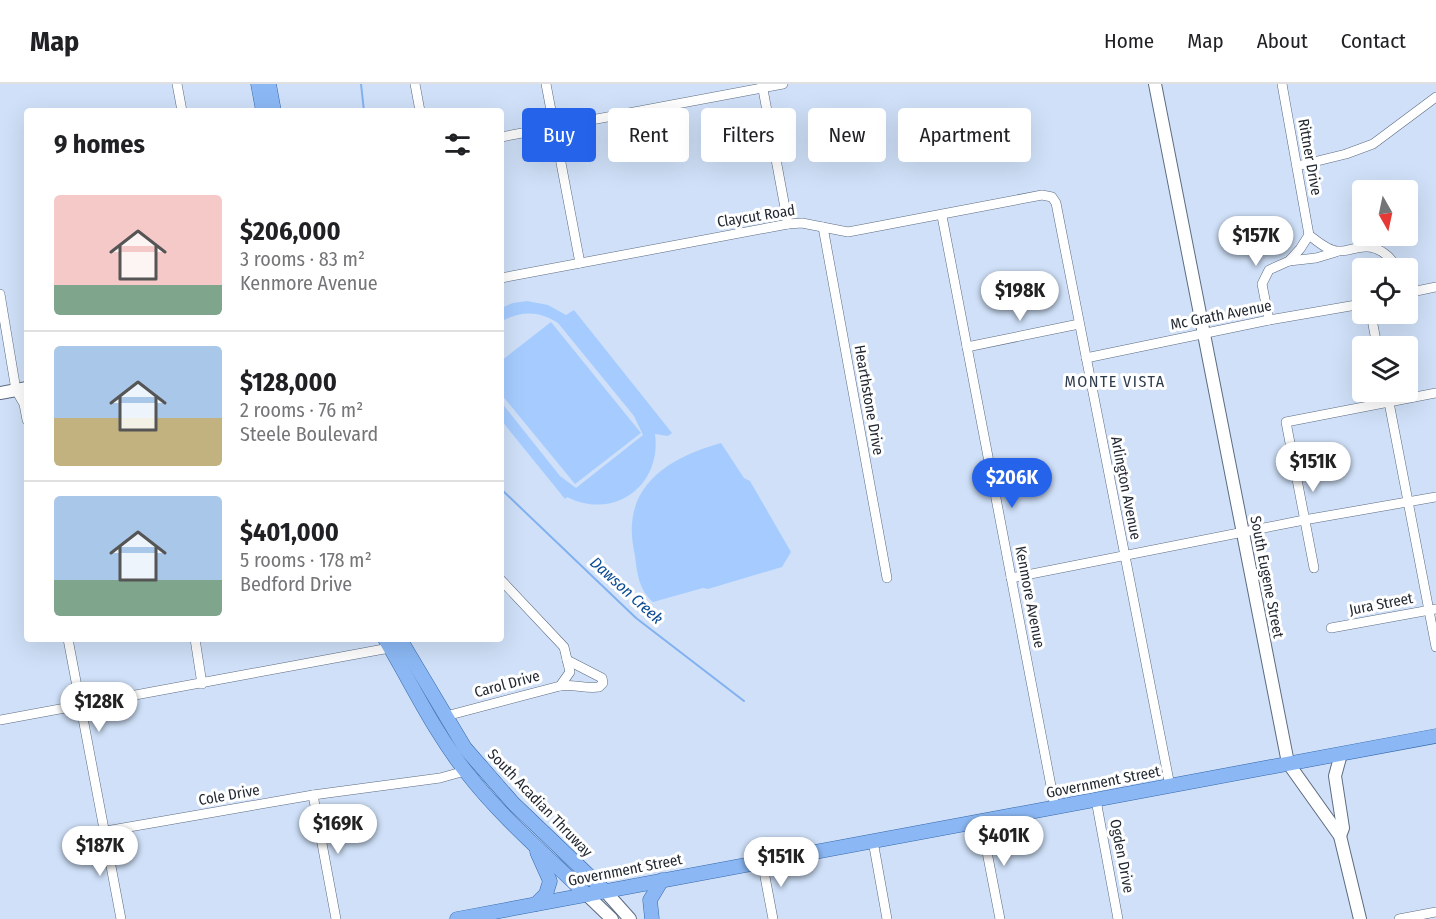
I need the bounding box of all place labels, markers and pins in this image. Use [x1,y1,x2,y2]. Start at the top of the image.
pin: $157K [1214,216,1298,267]
pin: $198K [978,271,1062,322]
pin: $151K [1271,442,1355,493]
pin: $206K [970,458,1054,509]
pin: $128K [57,682,141,733]
pin: $169K [296,804,380,855]
pin: $401K [962,816,1046,867]
pin: $187K [58,826,142,877]
pin: $151K [739,837,823,888]

